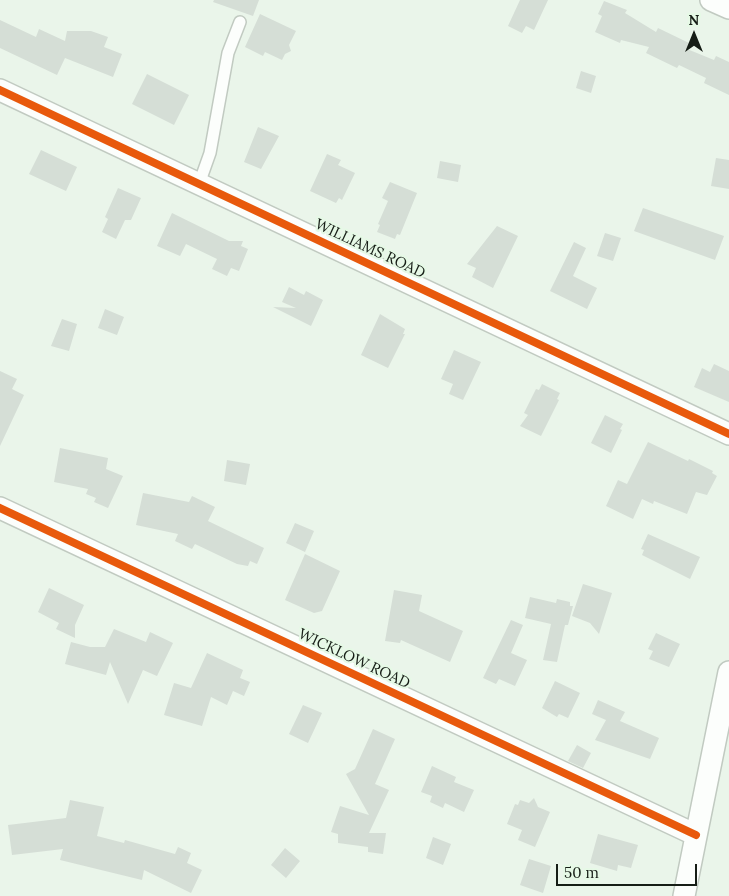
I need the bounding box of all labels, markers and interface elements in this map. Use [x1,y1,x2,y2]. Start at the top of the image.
north arrow [669,10,719,60]
text: N [689,11,699,29]
street label: WILLIAMS ROAD [312,216,428,282]
street label: WICKLOW ROAD [295,625,413,693]
scale bar [559,854,700,886]
text: 50 m [564,863,599,882]

